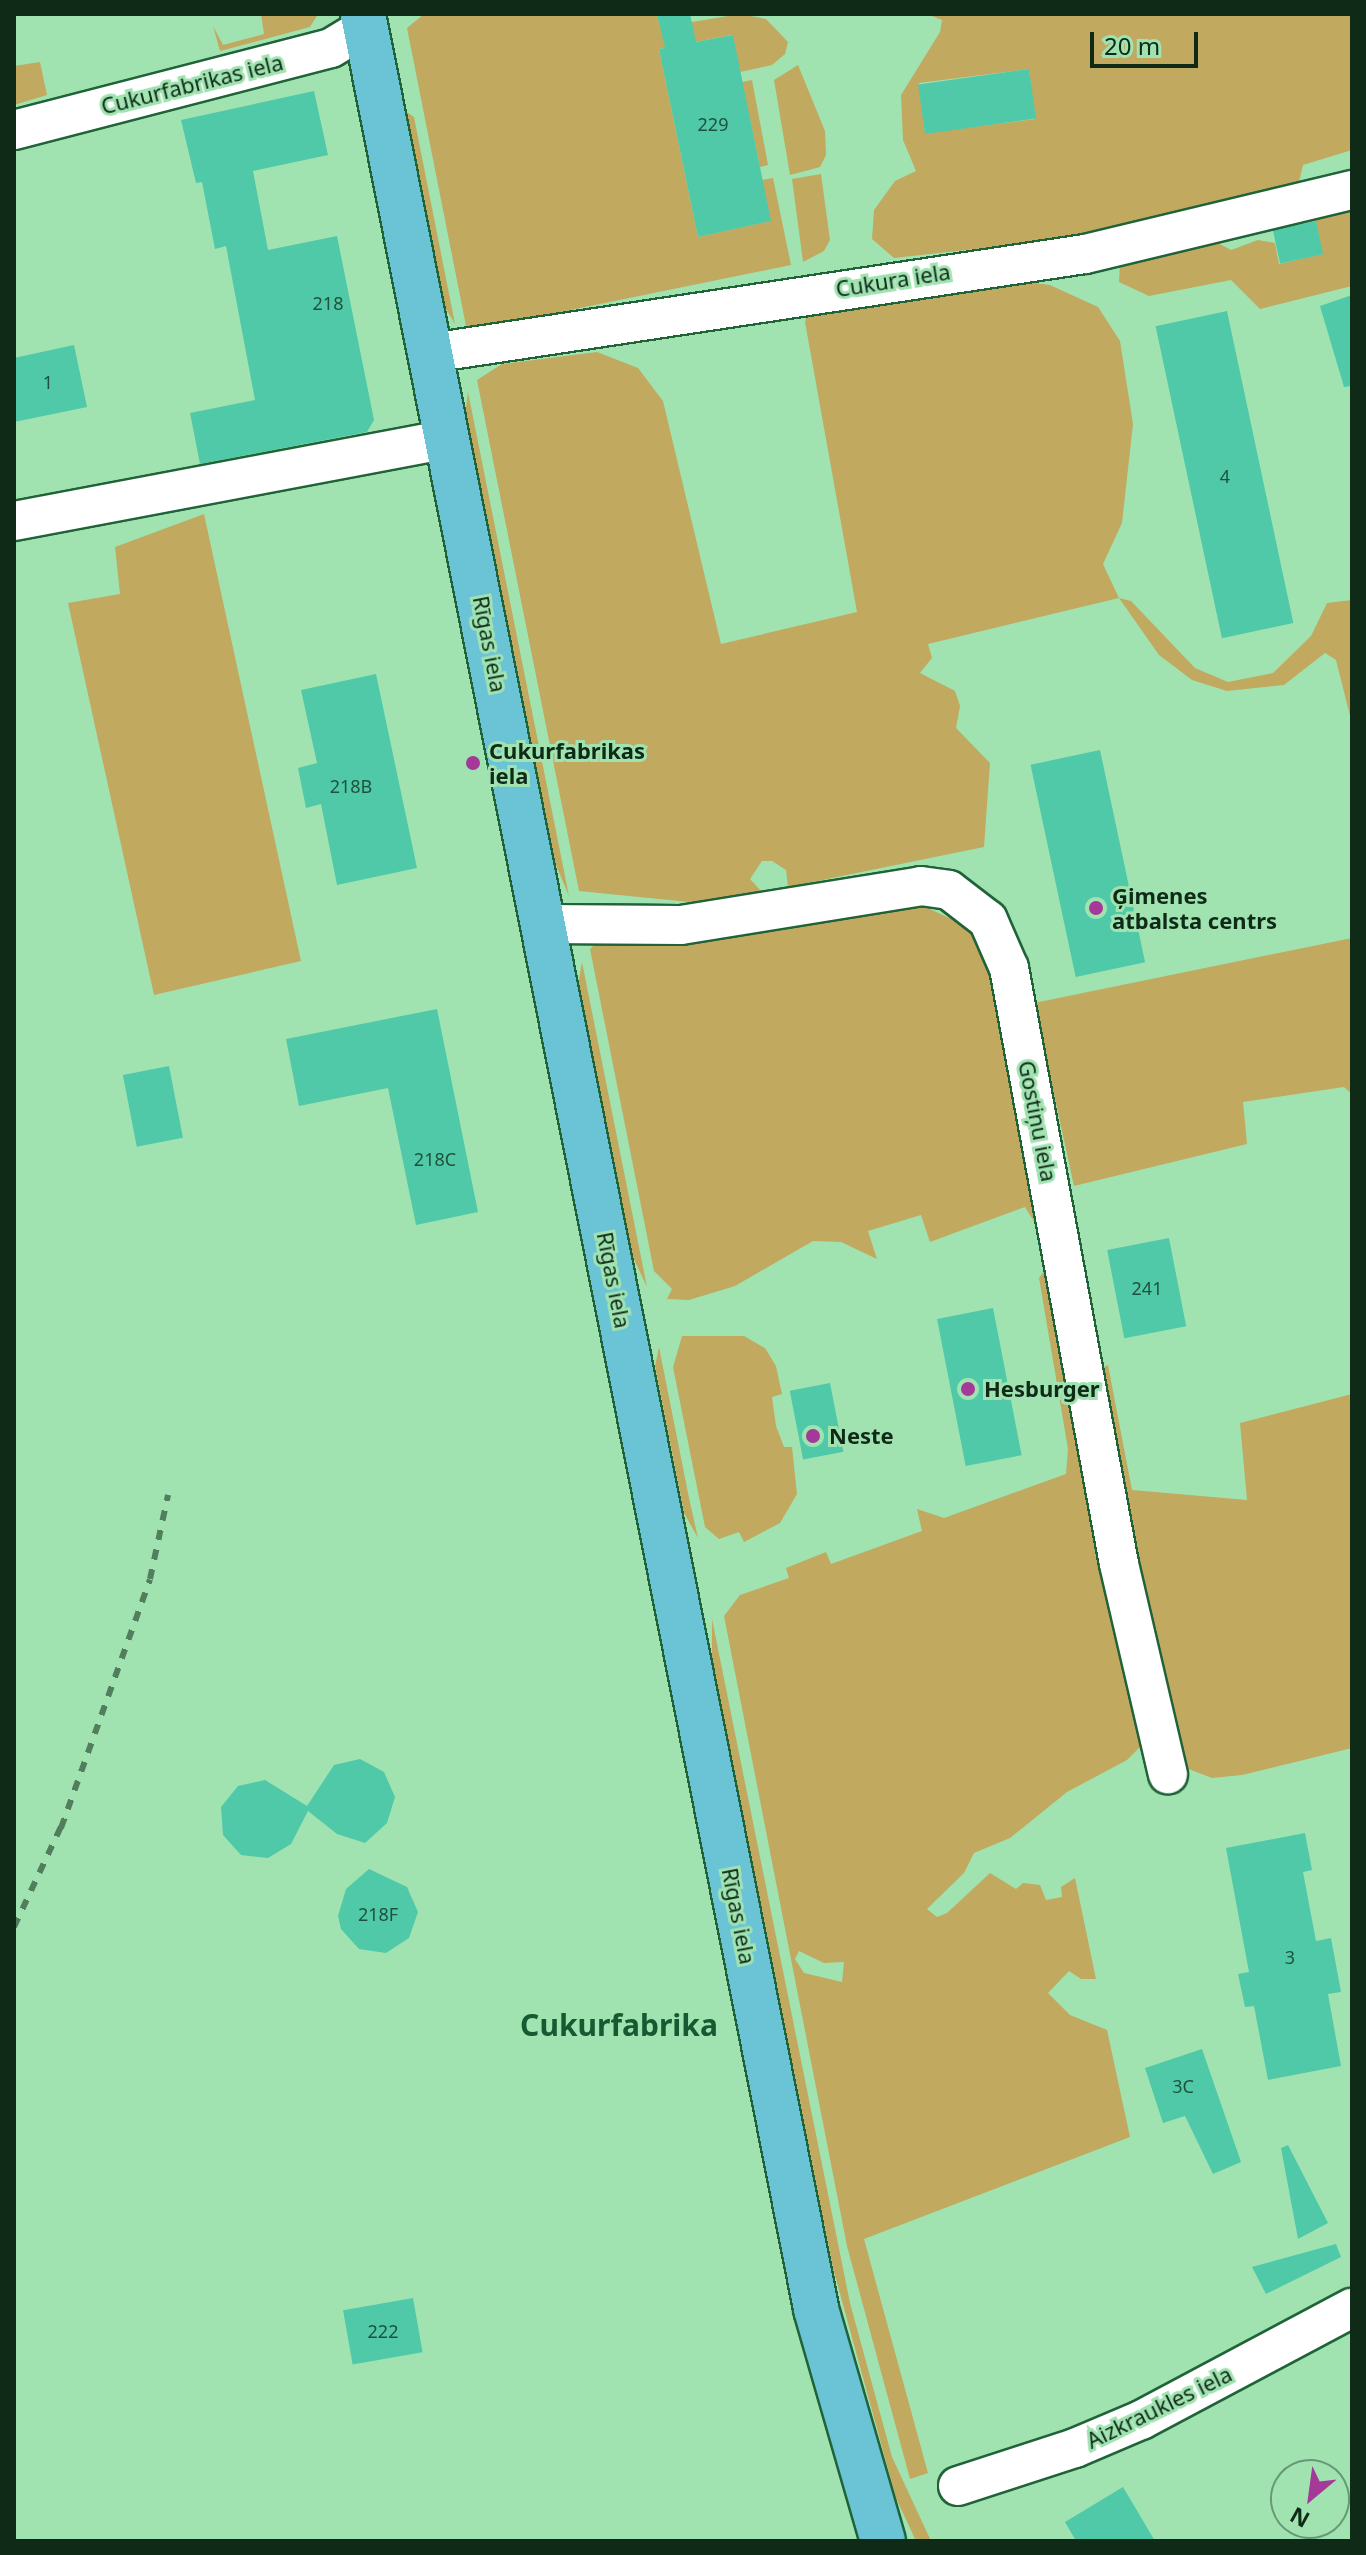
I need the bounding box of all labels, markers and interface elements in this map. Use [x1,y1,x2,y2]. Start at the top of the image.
scale bar [1094,16,1202,66]
text: 20 m [1104,29,1160,62]
street label: Cukurfabrikas iela [98,49,286,119]
house number: 229 [698,113,728,135]
street label: Cukura iela [834,258,952,302]
house number: 218 [313,292,343,314]
house number: 1 [43,371,53,393]
house number: 4 [1220,465,1230,487]
street label: Rīgas iela [468,594,512,694]
place label: Cukurfabrikas iela [489,737,645,788]
marker: Cukurfabrikas iela [464,754,482,772]
house number: 218B [330,775,372,797]
place label: Ģimenes atbalsta centrs [1112,882,1277,934]
marker: Ģimenes atbalsta centrs [1087,899,1105,917]
street label: Gostiņu iela [1013,1058,1063,1184]
house number: 218C [414,1148,456,1170]
street label: Rīgas iela [592,1230,636,1330]
house number: 241 [1132,1277,1162,1299]
place label: Hesburger [984,1376,1100,1402]
marker: Hesburger [959,1380,977,1398]
place label: Neste [829,1423,894,1449]
marker: Neste [804,1427,822,1445]
street label: Rīgas iela [717,1866,761,1966]
house number: 218F [358,1903,398,1925]
house number: 3 [1285,1946,1295,1968]
district label: Cukurfabrika [520,2007,718,2043]
house number: 3C [1172,2075,1194,2097]
house number: 222 [368,2320,398,2342]
street label: Aizkraukles iela [1082,2360,1236,2454]
north arrow [1270,2459,1350,2539]
text: N [1284,2501,1314,2536]

